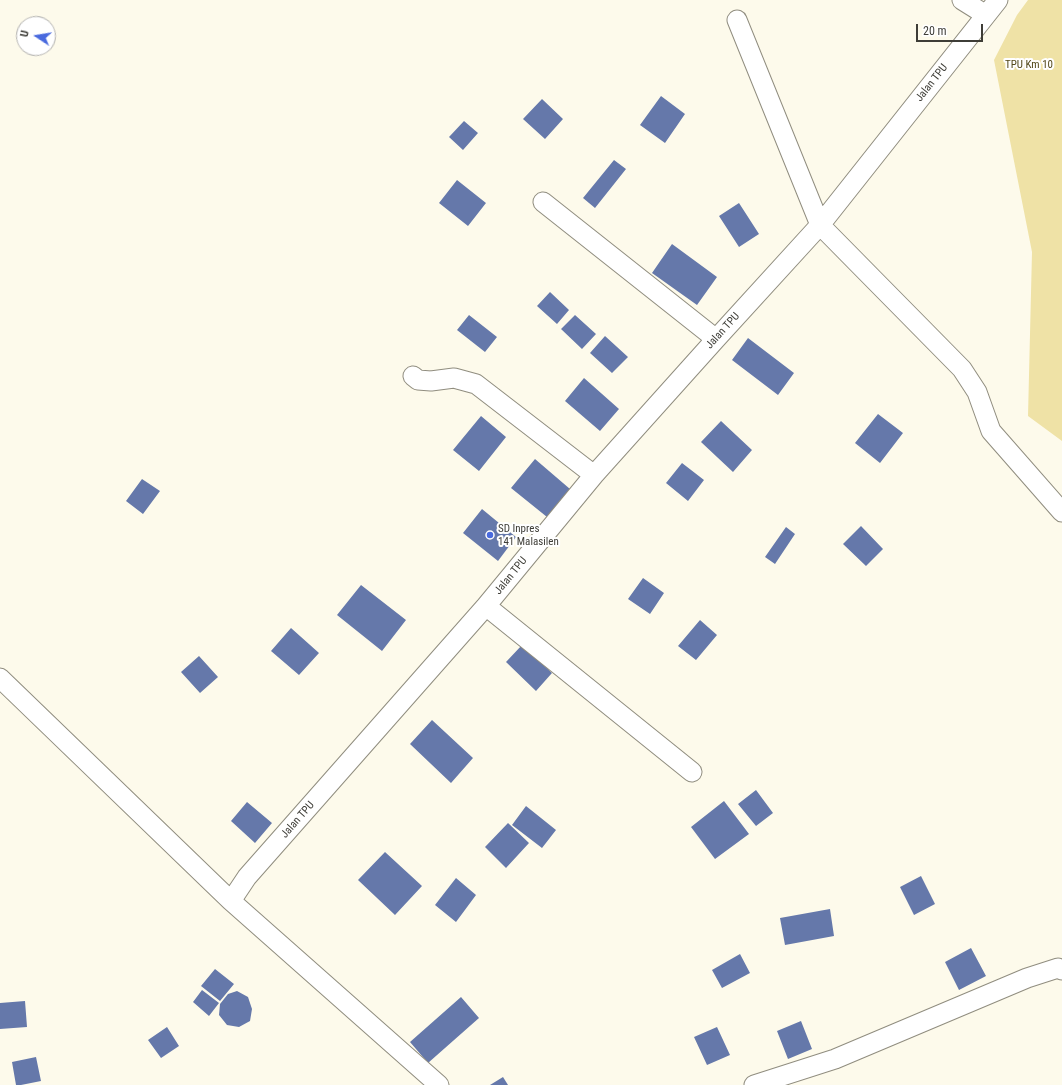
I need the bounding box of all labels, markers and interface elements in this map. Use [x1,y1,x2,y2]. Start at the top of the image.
north arrow [16,16,56,56]
scale bar [918,16,985,42]
text: 20 m [923,24,947,38]
text: U [18,29,32,38]
park label: TPU Km 10 [1005,58,1053,72]
street label: Jalan TPU [913,62,951,104]
street label: Jalan TPU [703,310,743,352]
place label: SD Inpres 141 Malasilen [498,522,559,548]
marker: SD Inpres 141 Malasilen [485,530,495,540]
street label: Jalan TPU [492,555,530,597]
street label: Jalan TPU [279,799,317,841]

